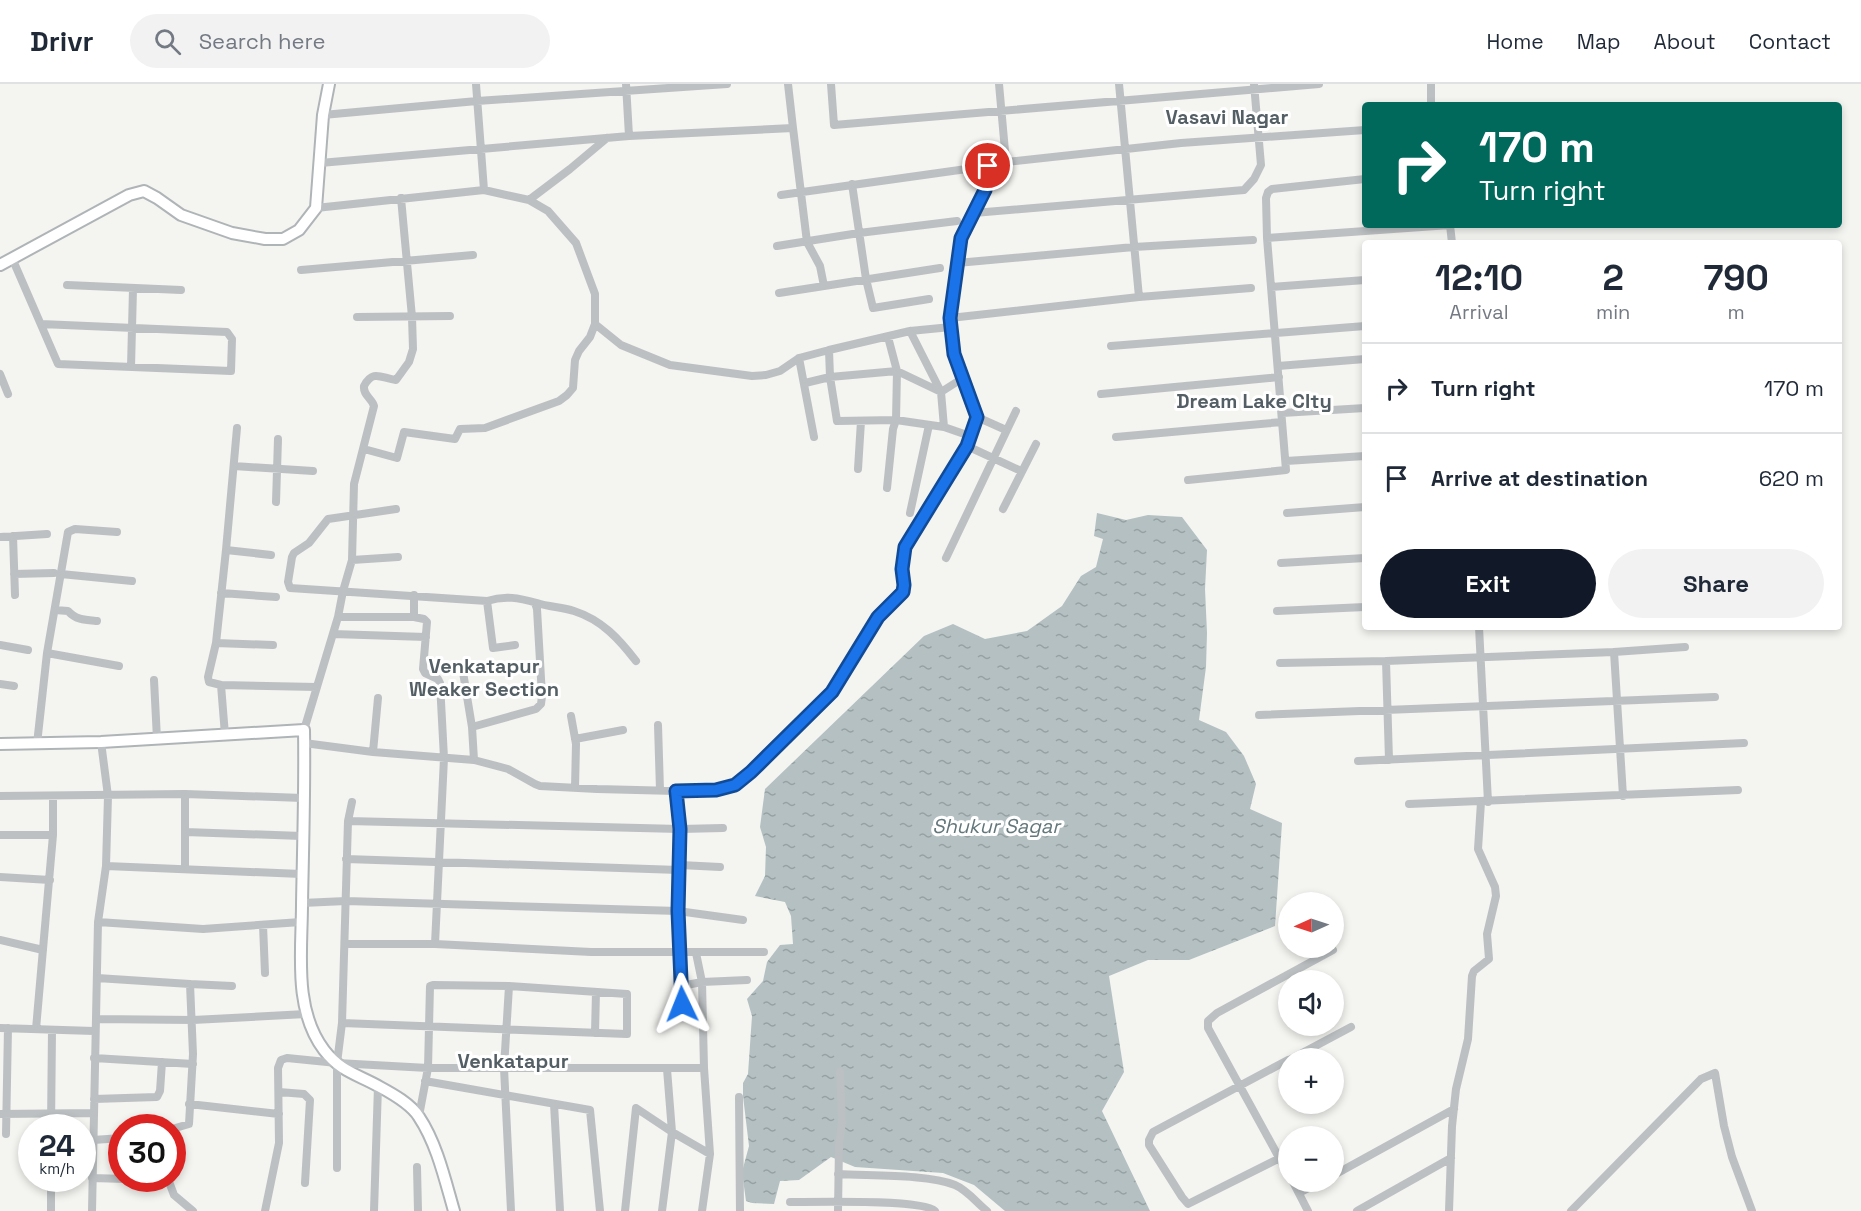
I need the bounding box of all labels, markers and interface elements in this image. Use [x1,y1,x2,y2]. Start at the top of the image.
search box [130,14,550,68]
text: Drivr [30,23,94,59]
icon: search [151,25,184,58]
text: Search here [199,27,325,55]
text: Home [1486,28,1544,55]
text: Map [1577,28,1621,55]
text: About [1654,28,1716,55]
text: Contact [1749,28,1831,55]
district label: Vasavi Nagar [1166,104,1289,130]
text: 170 m [1479,121,1595,174]
icon: right [1380,126,1458,204]
pin [962,140,1013,191]
icon: arrive [971,149,1004,182]
text: Turn right [1479,173,1606,208]
text: 12:10 [1435,255,1523,301]
text: 2 [1603,255,1624,301]
text: 790 [1703,255,1769,301]
text: Arrival [1449,299,1509,325]
text: min [1596,299,1630,325]
text: m [1728,299,1745,325]
icon: right [1380,372,1413,405]
text: Turn right [1431,374,1536,402]
text: 170 m [1764,374,1824,402]
district label: Dream Lake CIty [1176,388,1332,414]
icon: arrive [1380,462,1413,495]
text: Arrive at destination [1431,464,1648,492]
text: 620 m [1759,464,1824,492]
button: Exit [1380,549,1596,618]
button: Share [1608,549,1824,618]
district label: Venkatapur Weaker Section [409,653,559,702]
water label: Shukur Sagar [932,813,1062,839]
north arrow [1278,892,1344,958]
map controls [1278,892,1344,1192]
button: sound [1278,970,1344,1036]
position arrow [650,972,714,1036]
district label: Venkatapur [457,1048,569,1074]
button: + [1278,1048,1344,1114]
speed limit sign: 30 [108,1114,186,1192]
text: 24 [39,1126,75,1165]
button: − [1278,1126,1344,1192]
text: km/h [39,1159,75,1178]

